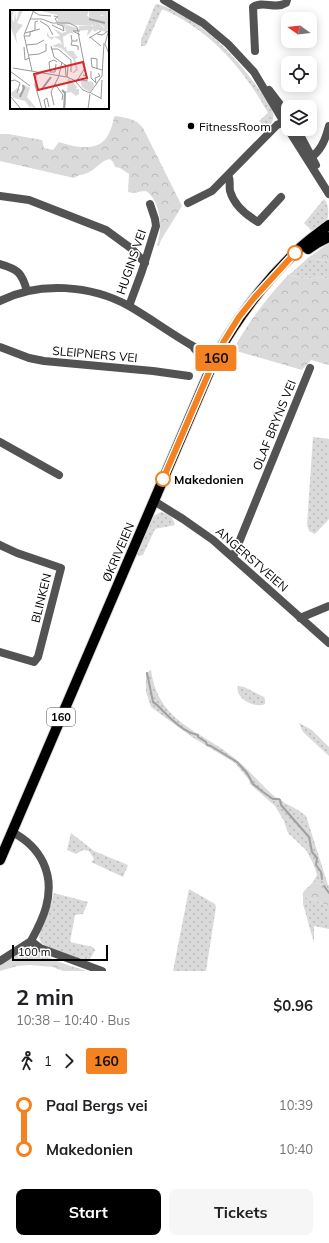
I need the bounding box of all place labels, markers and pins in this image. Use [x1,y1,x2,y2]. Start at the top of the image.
place label: FitnessRoom [199,119,271,134]
marker: FitnessRoom [186,121,196,131]
unlabelled marker [287,245,303,261]
marker: Makedonien [155,471,171,487]
place label: Makedonien [174,472,244,487]

